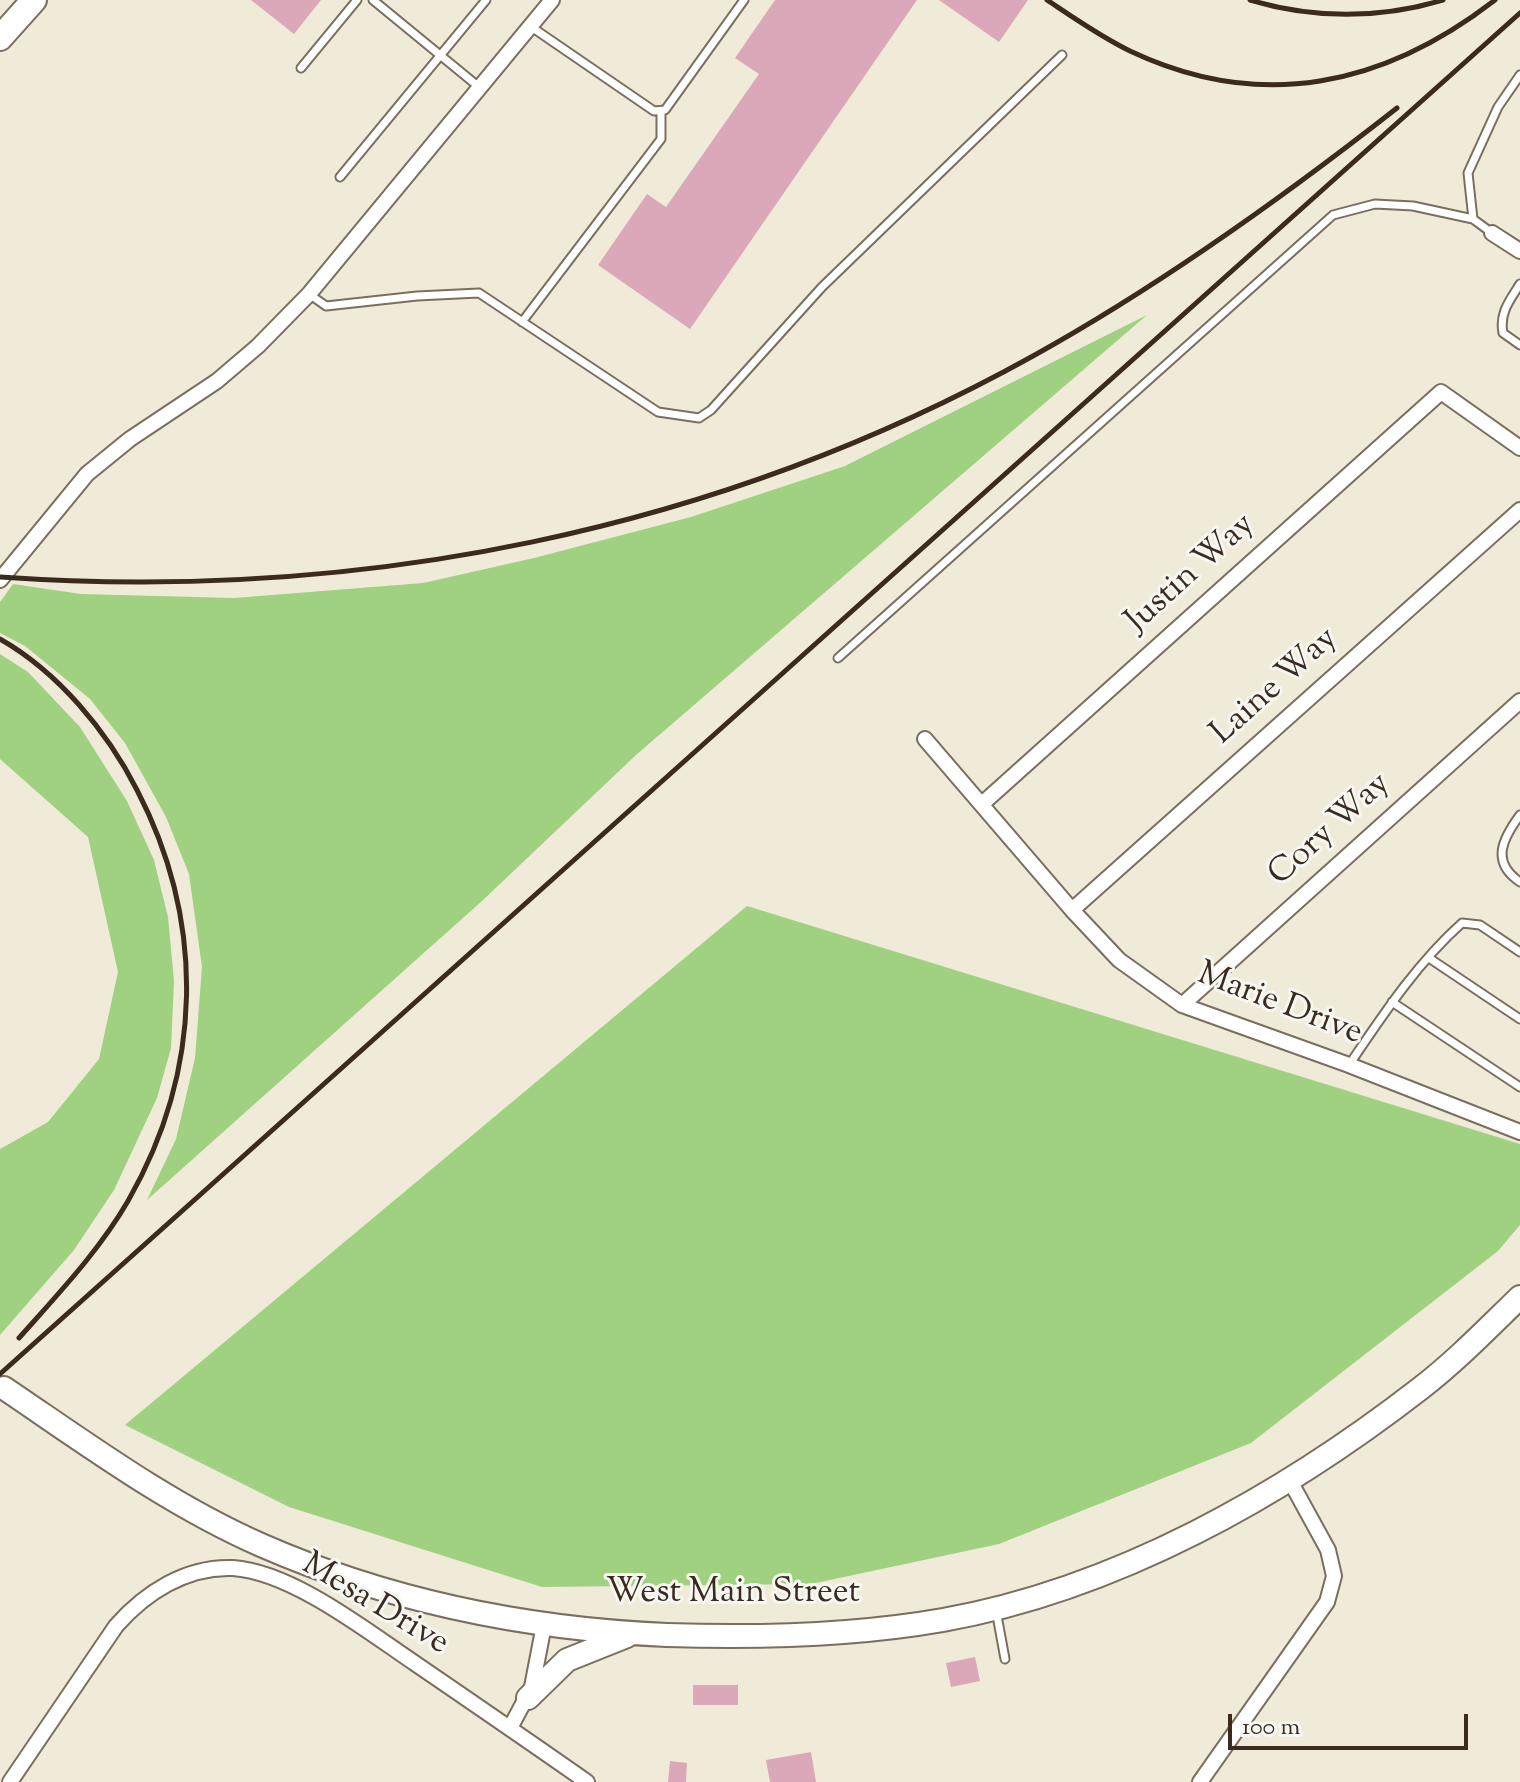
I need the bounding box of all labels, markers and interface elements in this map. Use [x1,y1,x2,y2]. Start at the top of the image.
street label: Justin Way [1119,507,1265,643]
street label: Laine Way [1204,620,1348,756]
street label: Cory Way [1262,766,1400,896]
street label: Marie Drive [1191,956,1367,1056]
street label: Mesa Drive [293,1546,455,1666]
street label: West Main Street [606,1575,860,1615]
scale bar [1232,1698,1472,1748]
text: 100 m [1242,1711,1300,1745]

